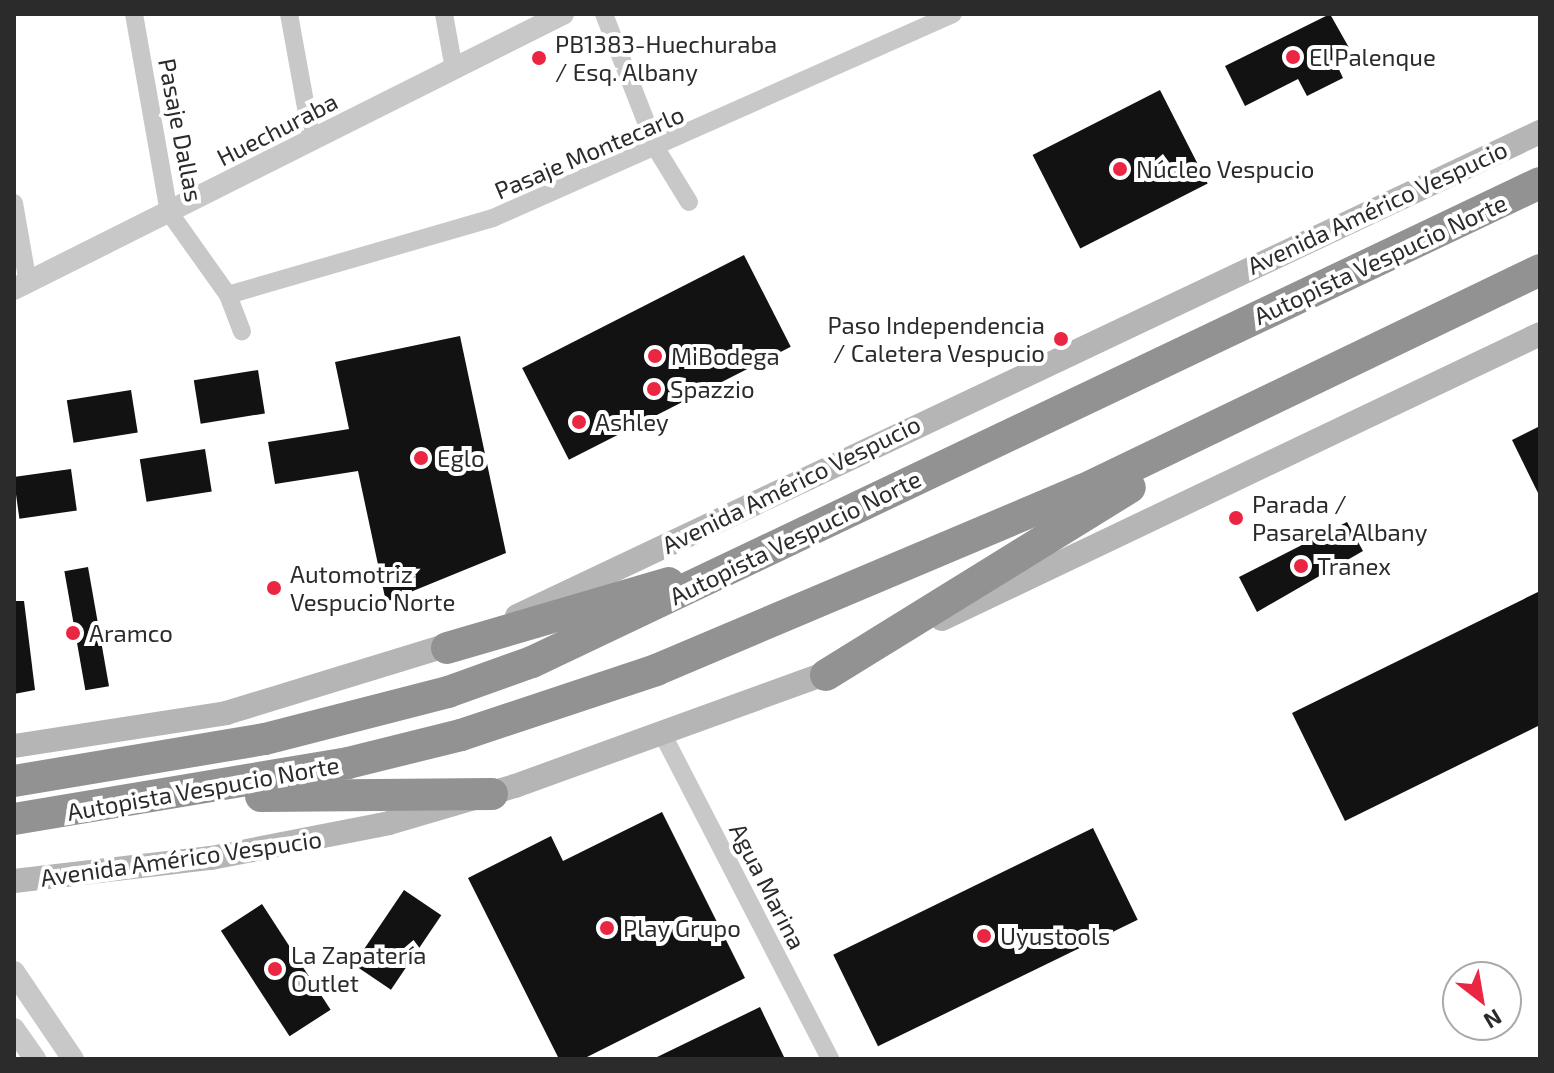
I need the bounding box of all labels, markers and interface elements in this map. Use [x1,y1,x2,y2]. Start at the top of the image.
place label: PB1383-Huechuraba / Esq. Albany [555,30,777,86]
place label: El Palenque [1309,43,1436,71]
marker: El Palenque [1284,48,1302,66]
marker: PB1383-Huechuraba / Esq. Albany [530,49,548,67]
street label: Pasaje Dallas [153,56,209,204]
street label: Huechuraba [212,86,342,172]
street label: Pasaje Montecarlo [490,99,688,205]
street label: Avenida Américo Vespucio [1242,134,1512,280]
place label: Núcleo Vespucio [1136,155,1315,183]
marker: Núcleo Vespucio [1111,160,1129,178]
street label: Autopista Vespucio Norte [1249,188,1511,330]
place label: Paso Independencia / Caletera Vespucio [828,311,1045,367]
marker: Paso Independencia / Caletera Vespucio [1052,330,1070,348]
place label: MiBodega [671,342,780,370]
marker: MiBodega [646,347,664,365]
place label: Spazzio [670,375,755,403]
marker: Spazzio [645,380,663,398]
place label: Ashley [595,408,669,436]
street label: Avenida Américo Vespucio [657,409,925,559]
marker: Ashley [570,413,588,431]
place label: Eglo [437,444,485,472]
marker: Eglo [412,449,430,467]
street label: Autopista Vespucio Norte [664,463,926,611]
place label: Parada / Pasarela Albany [1252,490,1428,546]
marker: Parada / Pasarela Albany [1227,509,1245,527]
place label: Tranex [1317,552,1391,580]
marker: Tranex [1292,557,1310,575]
place label: Automotriz Vespucio Norte [290,560,455,616]
marker: Automotriz Vespucio Norte [265,579,283,597]
place label: Aramco [89,619,173,647]
marker: Aramco [64,624,82,642]
street label: Autopista Vespucio Norte [64,750,342,826]
street label: Agua Marina [724,818,812,954]
street label: Avenida Américo Vespucio [38,824,324,892]
place label: Play Grupo [623,914,741,942]
marker: Play Grupo [598,919,616,937]
place label: Uyustools [1000,922,1110,950]
marker: Uyustools [975,927,993,945]
place label: La Zapatería Outlet [291,941,427,997]
marker: La Zapatería Outlet [266,960,284,978]
north arrow [1442,961,1522,1041]
text: N [1480,1005,1507,1035]

